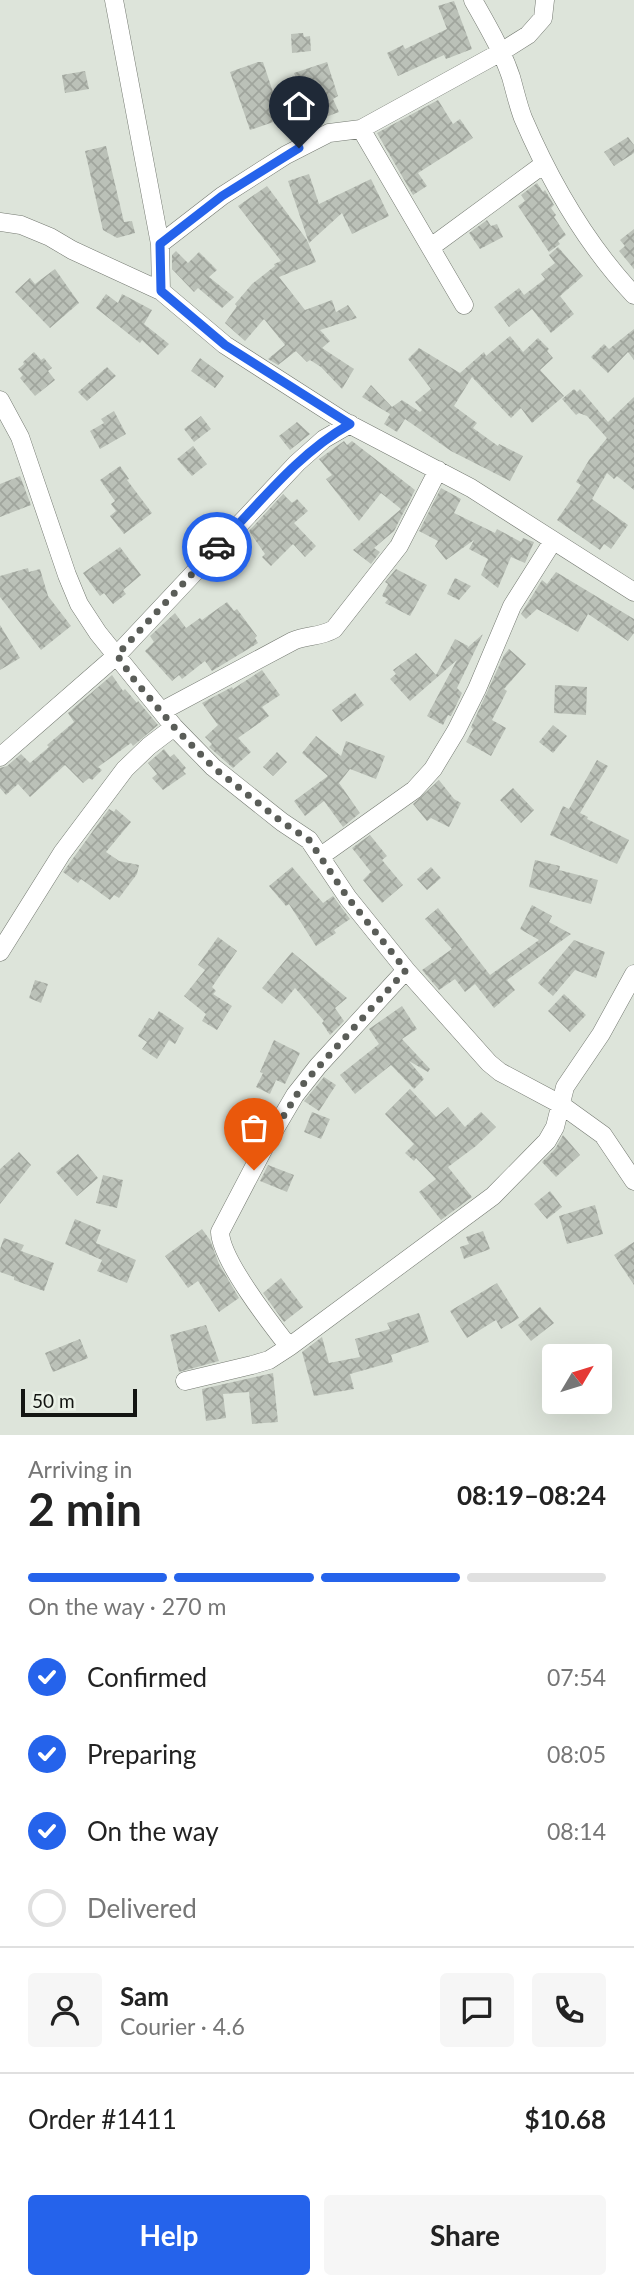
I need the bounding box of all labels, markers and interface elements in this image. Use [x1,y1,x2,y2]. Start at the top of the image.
pin [269,76,329,148]
icon: home [280,87,318,125]
courier [182,512,252,582]
icon: car [198,528,236,566]
pin [224,1098,284,1170]
icon: bag [235,1109,273,1147]
north arrow [542,1344,612,1414]
map controls [542,1344,612,1414]
scale bar [21,1386,136,1418]
text: 50 m [32,1389,75,1412]
text: Arriving in [28,1455,132,1483]
text: 08:19–08:24 [457,1479,606,1511]
text: 2 min [28,1481,142,1536]
text: On the way · 270 m [28,1592,227,1620]
icon: check [28,1658,66,1696]
text: Confirmed [87,1661,207,1693]
text: 07:54 [547,1663,606,1691]
icon: check [28,1735,66,1773]
text: Preparing [87,1738,196,1770]
text: 08:05 [547,1740,606,1768]
icon: check [28,1812,66,1850]
text: On the way [87,1815,219,1847]
text: 08:14 [547,1817,606,1845]
text: Delivered [87,1892,197,1924]
button: person [28,1973,102,2047]
button: chat [440,1973,514,2047]
button: phone [532,1973,606,2047]
text: Sam [120,1980,169,2012]
text: Courier · 4.6 [120,2012,245,2040]
text: Order #1411 [28,2103,177,2135]
text: $10.68 [524,2103,606,2135]
button: Help [28,2195,310,2275]
button: Share [324,2195,606,2275]

